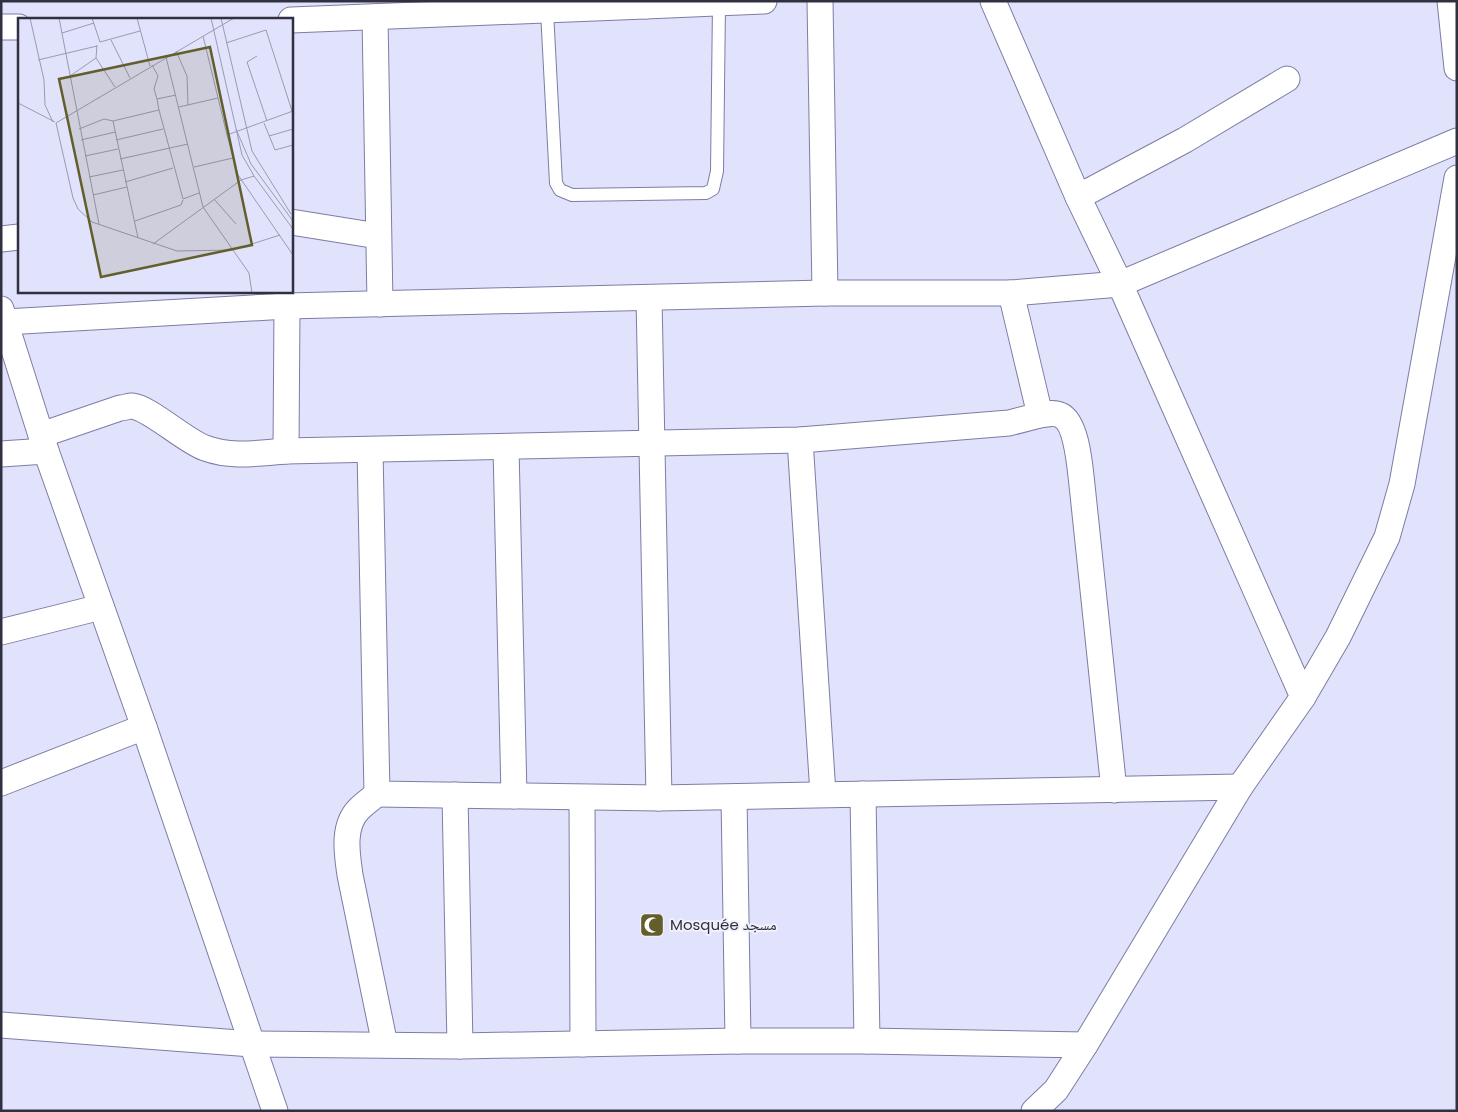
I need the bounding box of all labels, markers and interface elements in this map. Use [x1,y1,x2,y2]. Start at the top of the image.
inset map [18,18,292,292]
mosque icon: Mosquée مسجد [639,912,665,938]
place label: Mosquée مسجد [670,914,777,935]

